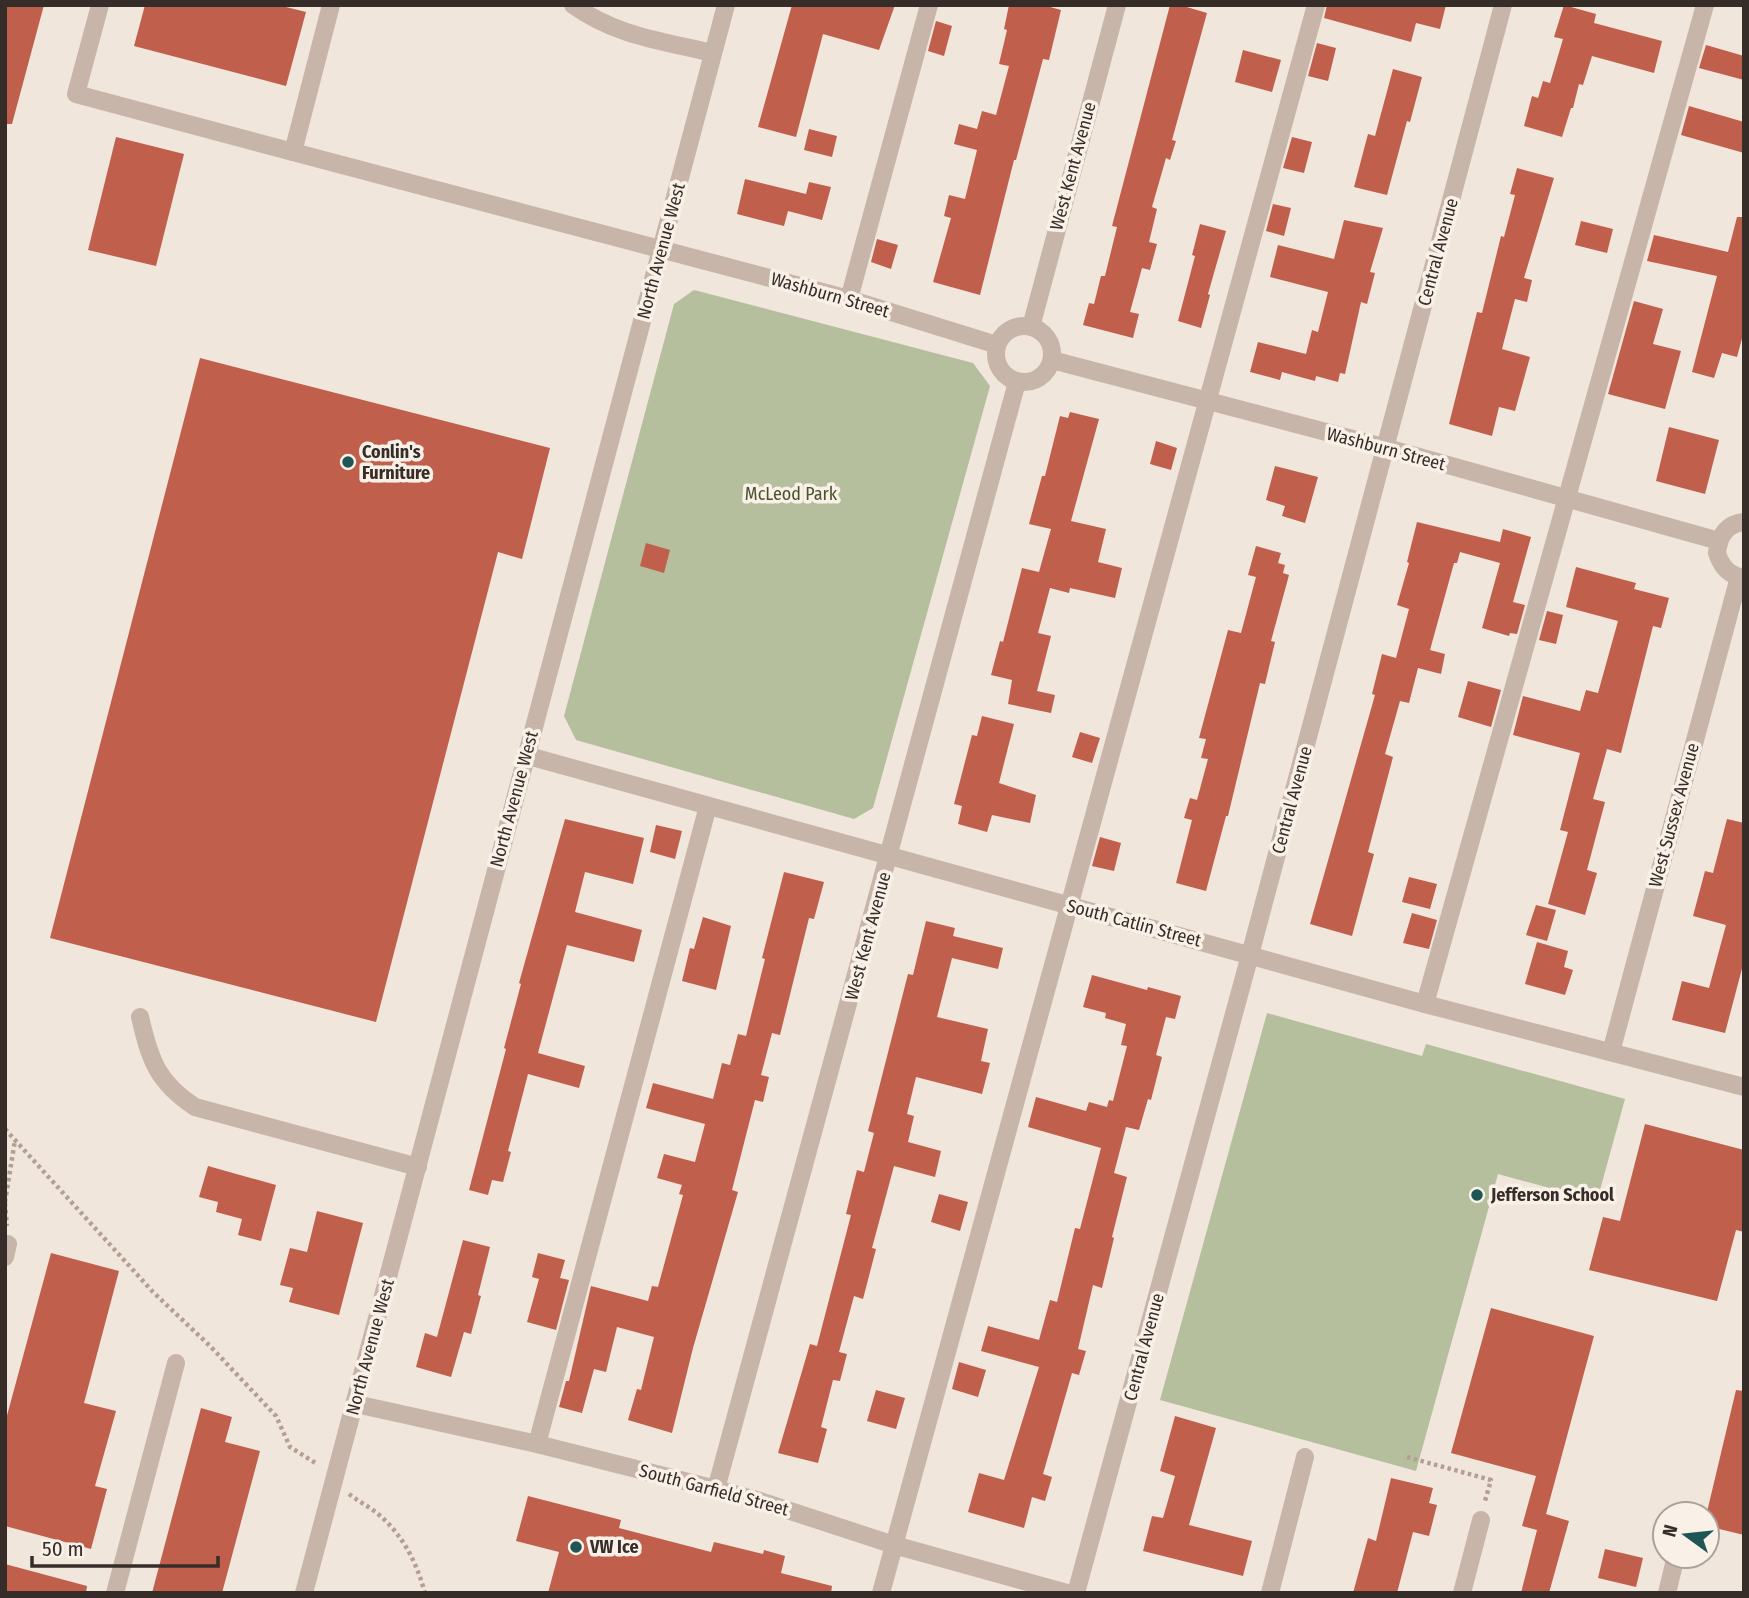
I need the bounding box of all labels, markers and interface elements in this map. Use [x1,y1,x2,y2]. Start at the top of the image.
street label: West Kent Avenue [1045,99,1101,233]
street label: North Avenue West [632,180,690,322]
street label: Central Avenue [1413,196,1463,308]
street label: Washburn Street [768,268,892,322]
street label: Washburn Street [1324,423,1448,475]
place label: Conlin's Furniture [362,441,430,484]
marker: Conlin's Furniture [340,454,356,470]
park label: McLeod Park [745,483,838,505]
street label: North Avenue West [485,728,543,870]
street label: West Sussex Avenue [1644,740,1704,890]
street label: Central Avenue [1267,744,1317,856]
street label: West Kent Avenue [840,869,896,1003]
street label: South Catlin Street [1064,894,1204,952]
place label: Jefferson School [1490,1184,1614,1206]
marker: Jefferson School [1469,1187,1485,1203]
street label: North Avenue West [341,1276,399,1418]
street label: Central Avenue [1119,1291,1169,1403]
street label: South Garfield Street [637,1459,791,1521]
north arrow [1651,1500,1721,1570]
text: N [1657,1522,1683,1539]
scale bar [32,1524,217,1568]
text: 50 m [42,1536,84,1562]
place label: VW Ice [589,1536,639,1558]
marker: VW Ice [568,1539,584,1555]

